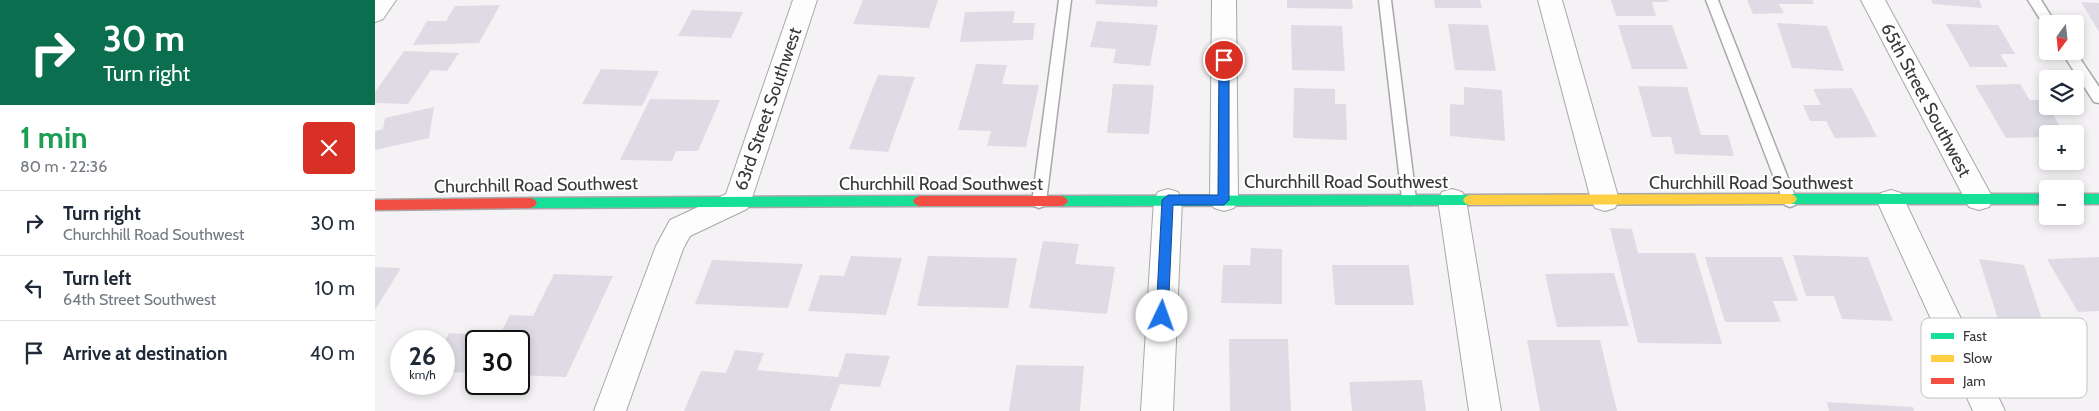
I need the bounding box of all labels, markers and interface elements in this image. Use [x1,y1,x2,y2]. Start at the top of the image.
north arrow [2039,15,2084,60]
map controls [2039,15,2084,225]
text: 30 m [103,17,185,60]
street label: 65th Street Southwest [1876,19,1976,181]
icon: right [20,20,85,85]
street label: 63rd Street Southwest [730,25,806,193]
pin [1203,39,1245,81]
icon: arrive [1210,46,1238,74]
text: Turn right [103,60,190,87]
button: layers [2039,70,2084,115]
text: 1 min [20,119,88,156]
button: close [303,122,355,174]
button: + [2039,125,2084,170]
text: 80 m · 22:36 [20,157,107,176]
street label: Churchhill Road Southwest [1244,171,1448,193]
street label: Churchhill Road Southwest [434,172,638,198]
street label: Churchhill Road Southwest [1649,172,1853,194]
street label: Churchhill Road Southwest [839,173,1043,195]
button: − [2039,180,2084,225]
text: Turn right [63,202,141,225]
icon: right [20,209,48,237]
text: 30 m [311,212,355,235]
text: Churchhill Road Southwest [63,225,244,244]
text: Turn left [63,267,131,290]
icon: left [20,274,48,302]
text: 10 m [315,277,355,300]
position arrow [1135,289,1187,341]
text: 64th Street Southwest [63,290,216,309]
legend [1921,318,2087,398]
text: Fast [1963,327,1987,345]
speed limit sign: 30 [465,330,530,395]
icon: arrive [20,339,48,367]
text: 26 [409,341,436,371]
text: Arrive at destination [63,342,227,365]
text: 40 m [310,342,355,365]
text: Slow [1963,349,1992,367]
text: km/h [409,367,436,382]
text: Jam [1962,372,1985,390]

